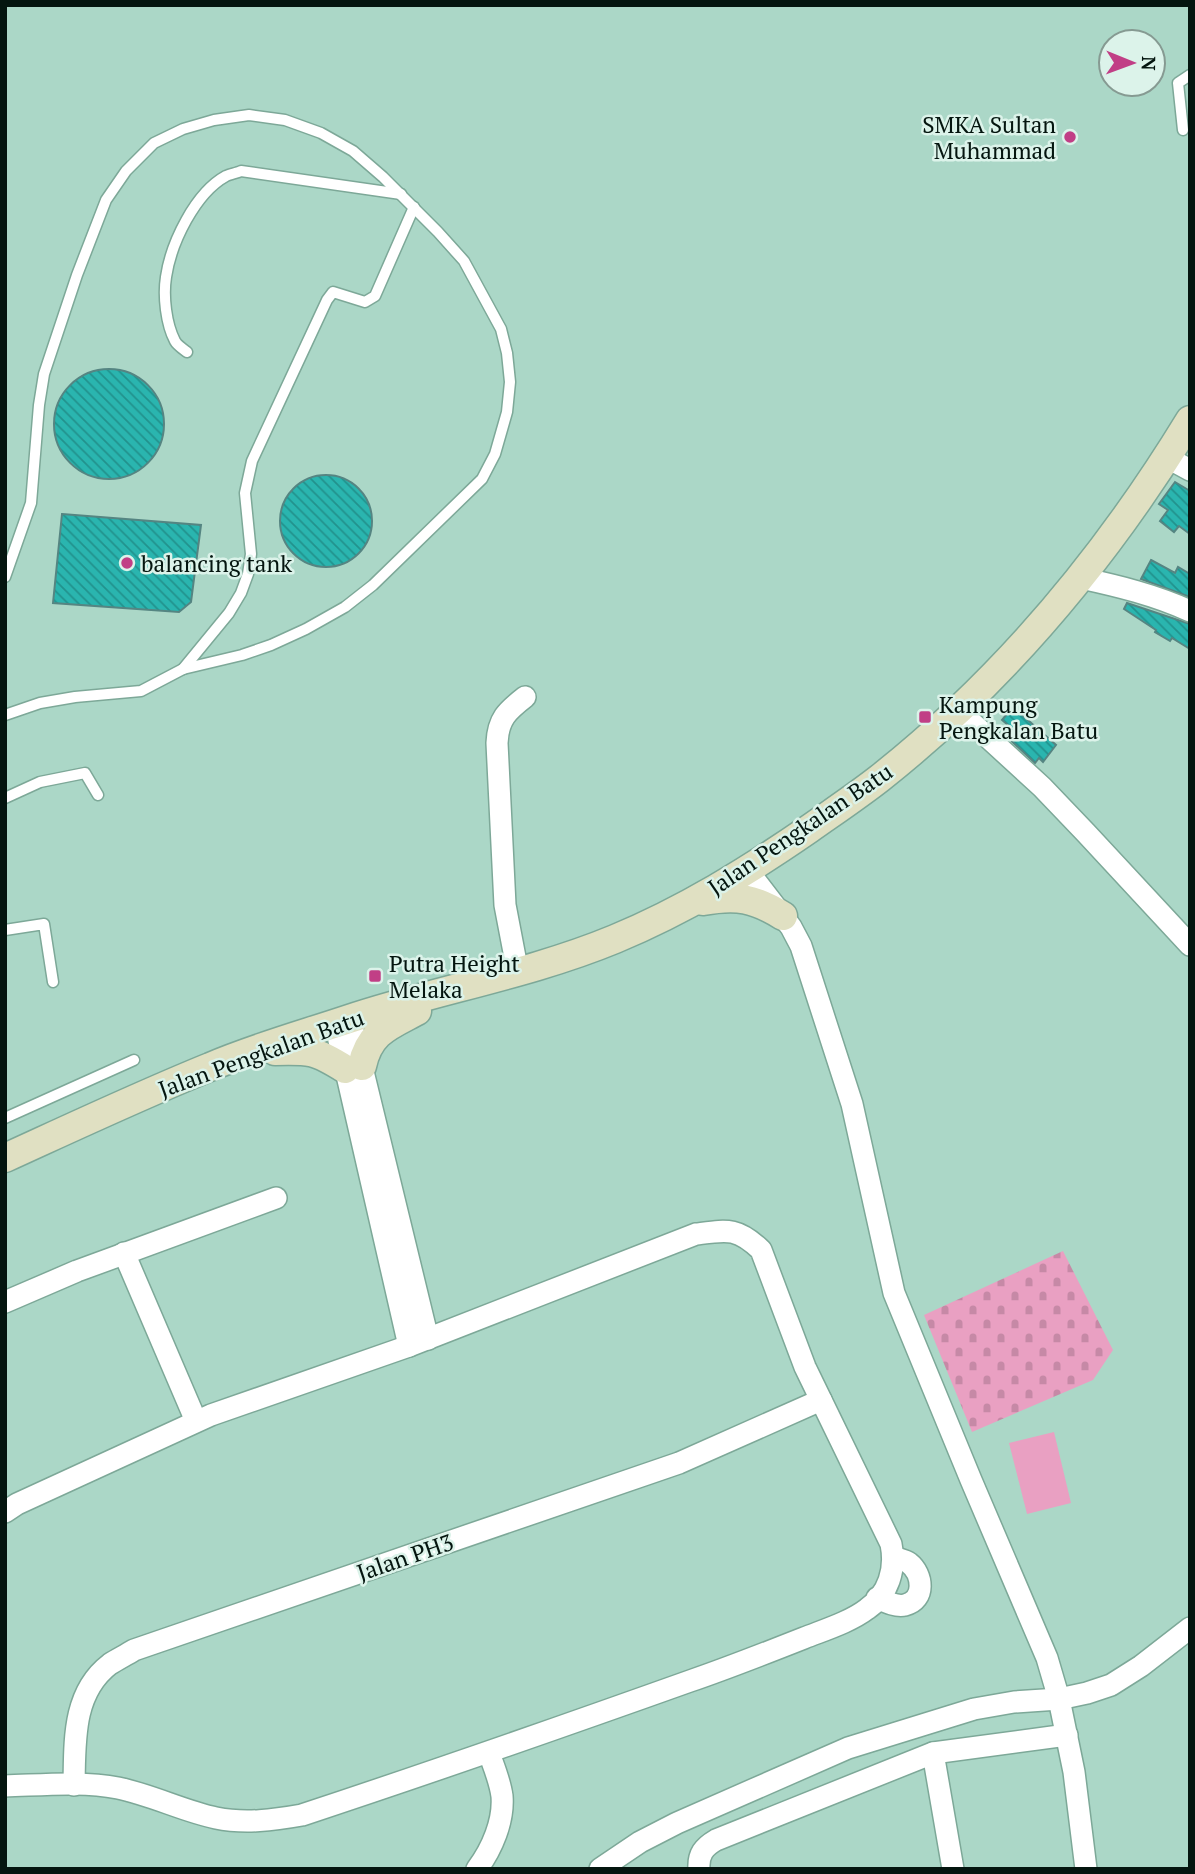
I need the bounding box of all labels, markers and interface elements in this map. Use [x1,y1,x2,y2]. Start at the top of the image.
north arrow [1097,28,1167,98]
text: N [1137,56,1162,71]
place label: SMKA Sultan Muhammad [922,109,1056,166]
marker: SMKA Sultan Muhammad [1062,129,1078,145]
place label: balancing tank [141,548,292,579]
marker: balancing tank [119,555,135,571]
place label: Kampung Pengkalan Batu [939,689,1098,746]
marker: Kampung Pengkalan Batu [917,709,933,725]
street label: Jalan Pengkalan Batu [702,756,898,902]
place label: Putra Height Melaka [389,948,520,1005]
marker: Putra Height Melaka [367,968,383,984]
street label: Jalan Pengkalan Batu [154,1001,368,1105]
street label: Jalan PH3 [353,1526,457,1588]

